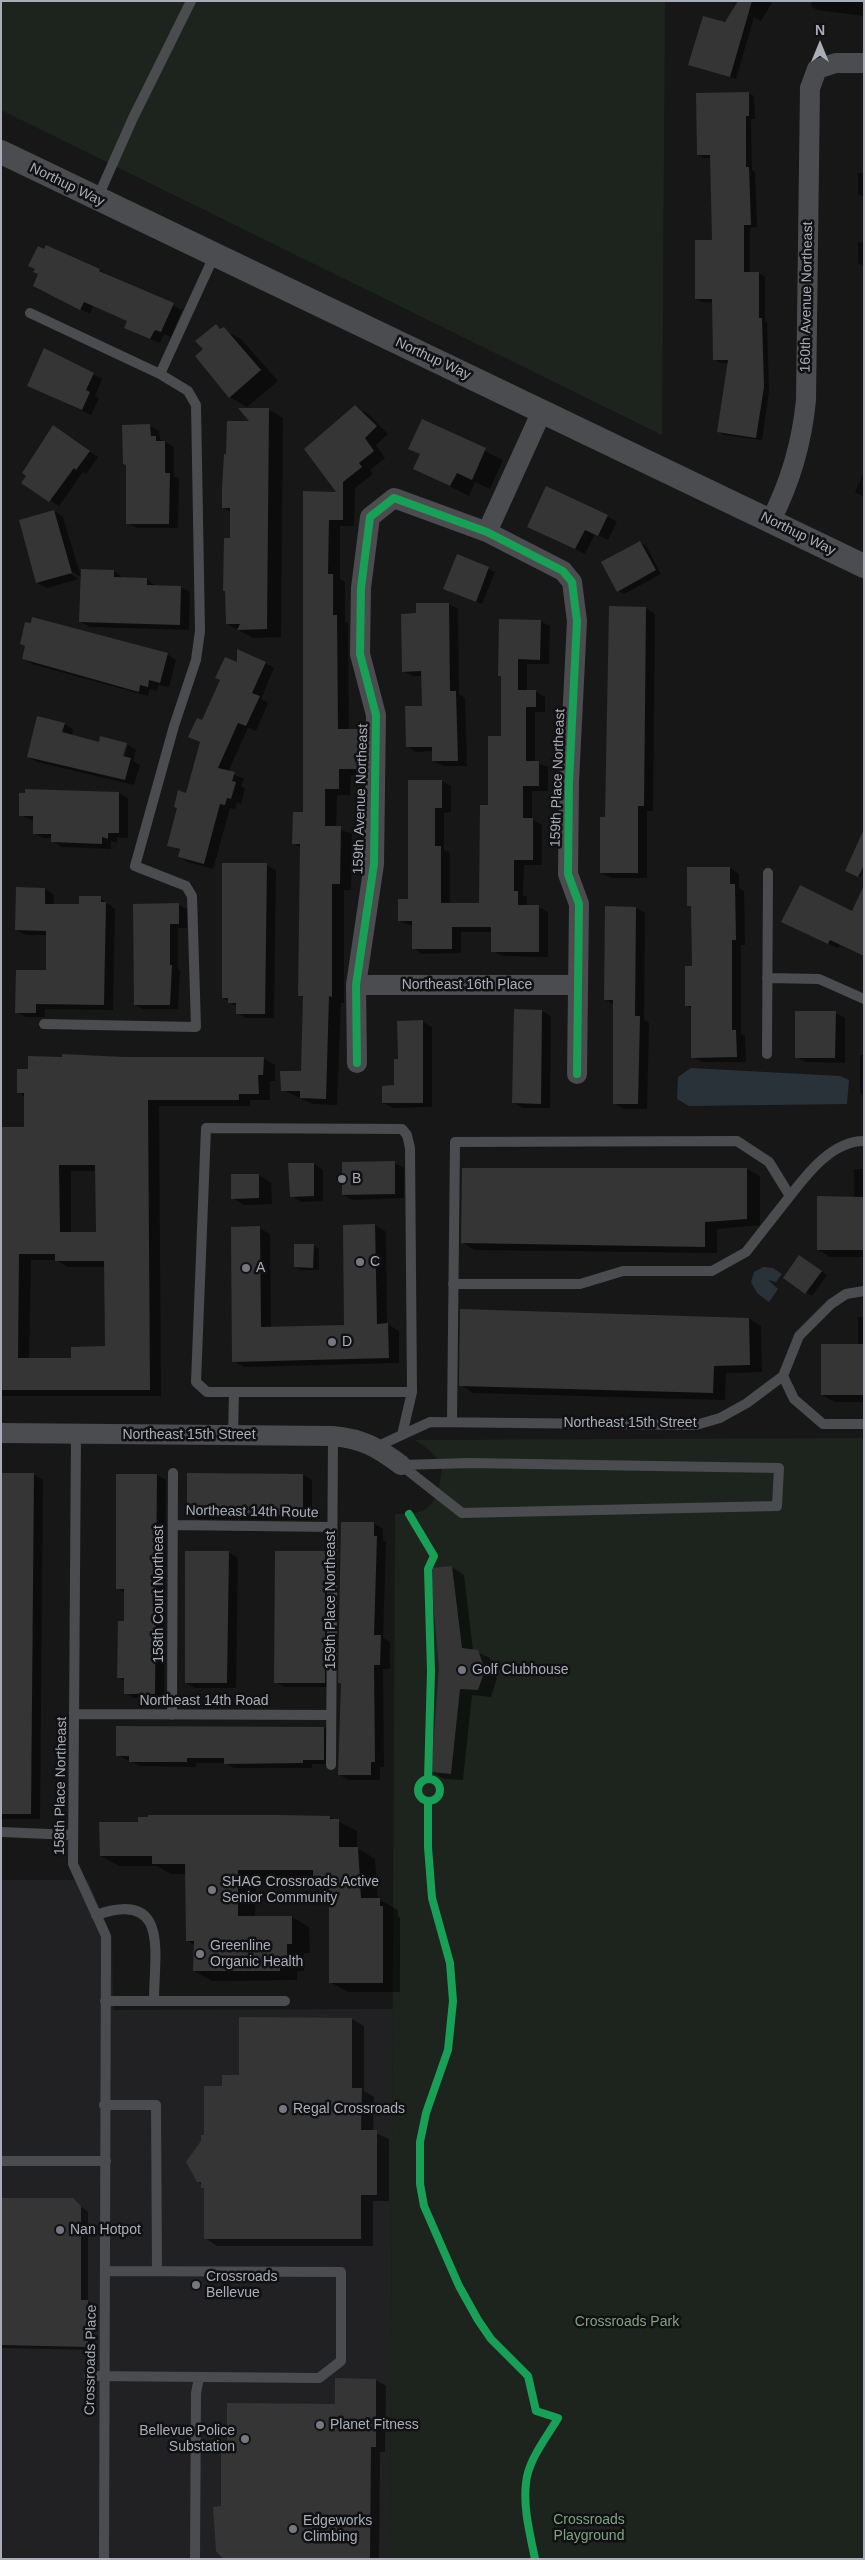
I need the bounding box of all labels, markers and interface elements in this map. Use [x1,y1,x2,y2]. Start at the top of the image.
north arrow [795,20,845,70]
text: N [815,22,825,38]
street label: Northup Way [27,160,107,210]
street label: 160th Avenue Northeast [797,221,817,373]
street label: Northup Way [393,334,473,384]
street label: Northup Way [758,509,838,559]
street label: 159th Place Northeast [547,708,569,848]
street label: 159th Avenue Northeast [350,723,372,875]
street label: Northeast 16th Place [402,977,532,993]
place label: B [352,1171,361,1187]
marker: B [336,1173,348,1185]
place label: C [370,1254,380,1270]
marker: C [354,1256,366,1268]
place label: A [256,1260,265,1276]
marker: A [240,1262,252,1274]
place label: D [342,1334,352,1350]
marker: D [326,1336,338,1348]
street label: Northeast 15th Street [563,1415,697,1431]
street label: Northeast 15th Street [122,1427,256,1443]
street label: Northeast 14th Route [185,1502,319,1522]
street label: 158th Court Northeast [151,1525,167,1663]
street label: 159th Place Northeast [323,1531,339,1669]
place label: Golf Clubhouse [472,1662,569,1678]
marker: Golf Clubhouse [456,1664,468,1676]
street label: Northeast 14th Road [139,1693,269,1709]
street label: 158th Place Northeast [51,1717,71,1855]
place label: SHAG Crossroads Active Senior Community [222,1874,379,1906]
marker: SHAG Crossroads Active Senior Community [206,1884,218,1896]
place label: Greenline Organic Health [210,1938,303,1970]
marker: Greenline Organic Health [194,1948,206,1960]
place label: Regal Crossroads [293,2101,405,2117]
marker: Regal Crossroads [277,2103,289,2115]
place label: Nan Hotpot [70,2222,141,2238]
marker: Nan Hotpot [54,2224,66,2236]
place label: Crossroads Bellevue [206,2269,278,2302]
marker: Crossroads Bellevue [190,2279,202,2291]
street label: Crossroads Place [82,2305,100,2415]
park label: Crossroads Park [575,2314,679,2330]
place label: Planet Fitness [330,2417,419,2433]
marker: Planet Fitness [314,2419,326,2431]
place label: Bellevue Police Substation [139,2423,235,2456]
marker: Bellevue Police Substation [239,2433,251,2445]
park label: Crossroads Playground [553,2512,625,2544]
place label: Edgeworks Climbing [303,2513,372,2546]
marker: Edgeworks Climbing [287,2523,299,2535]

